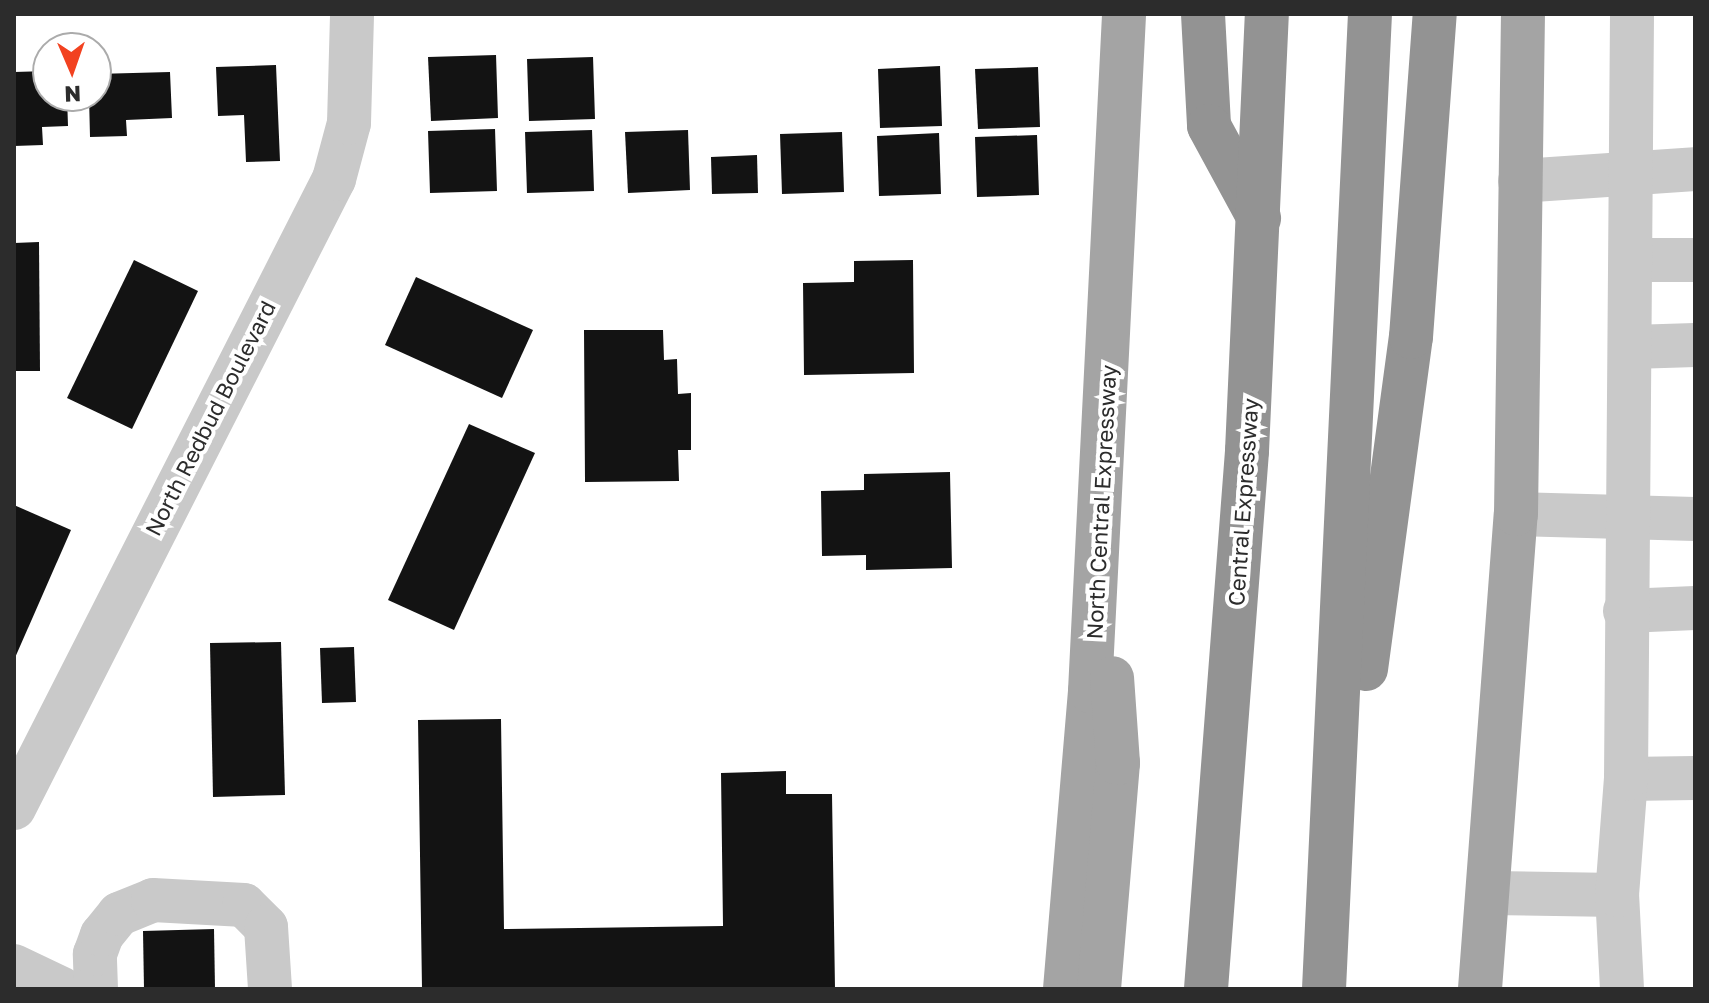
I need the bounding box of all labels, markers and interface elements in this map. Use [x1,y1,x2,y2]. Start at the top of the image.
north arrow [32,32,112,112]
text: N [64,81,82,108]
street label: North Redbud Boulevard [139,296,281,540]
street label: North Central Expressway [1081,364,1121,640]
street label: Central Expressway [1223,397,1263,607]

